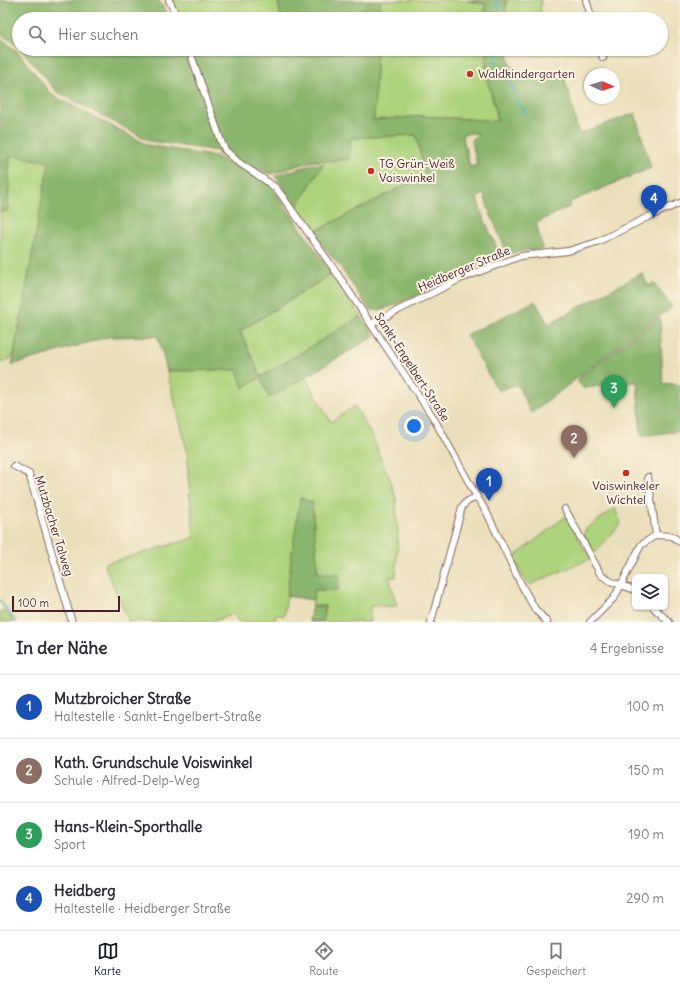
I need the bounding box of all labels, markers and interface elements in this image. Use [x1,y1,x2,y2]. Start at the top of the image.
search box [12,12,668,56]
icon: search [26,23,48,45]
text: Hier suchen [58,25,138,44]
place label: Waldkindergarten [478,66,575,81]
north arrow [584,68,620,104]
marker: Waldkindergarten [465,69,475,79]
place label: TG Grün-Weiß Voiswinkel [379,156,455,185]
marker: TG Grün-Weiß Voiswinkel [366,166,376,176]
pin: 4 [641,185,667,218]
street label: Heidberger Straße [415,242,512,295]
street label: Sankt-Engelbert-Straße [372,309,453,424]
pin: 3 [601,375,627,408]
your location [404,416,424,436]
pin: 2 [561,425,587,458]
pin: 1 [476,468,502,501]
marker: Voiswinkeler Wichtel [621,468,631,478]
street label: Mutzbacher Talweg [32,474,77,578]
place label: Voiswinkeler Wichtel [592,478,660,507]
map controls [632,574,668,610]
button: layers [632,574,668,610]
scale bar [12,594,120,613]
text: 100 m [18,596,49,610]
text: In der Nähe [16,637,108,659]
text: 4 Ergebnisse [590,640,664,657]
text: Mutzbroicher Straße [54,689,191,708]
text: 1 [26,698,32,715]
text: 100 m [627,698,664,715]
text: Haltestelle · Sankt-Engelbert-Straße [54,708,262,725]
text: Kath. Grundschule Voiswinkel [54,753,252,772]
text: 2 [25,762,33,779]
text: 150 m [628,762,664,779]
text: Schule · Alfred-Delp-Weg [54,772,200,789]
text: Hans-Klein-Sporthalle [54,817,202,836]
text: 3 [25,826,33,843]
text: 190 m [628,826,664,843]
text: Sport [54,836,86,853]
text: Heidberg [54,881,116,900]
text: 4 [25,890,33,907]
text: 290 m [626,890,664,907]
text: Haltestelle · Heidberger Straße [54,900,231,917]
tab: Karte [94,940,121,978]
tab: Route [309,940,338,978]
tab: Gespeichert [526,940,586,978]

